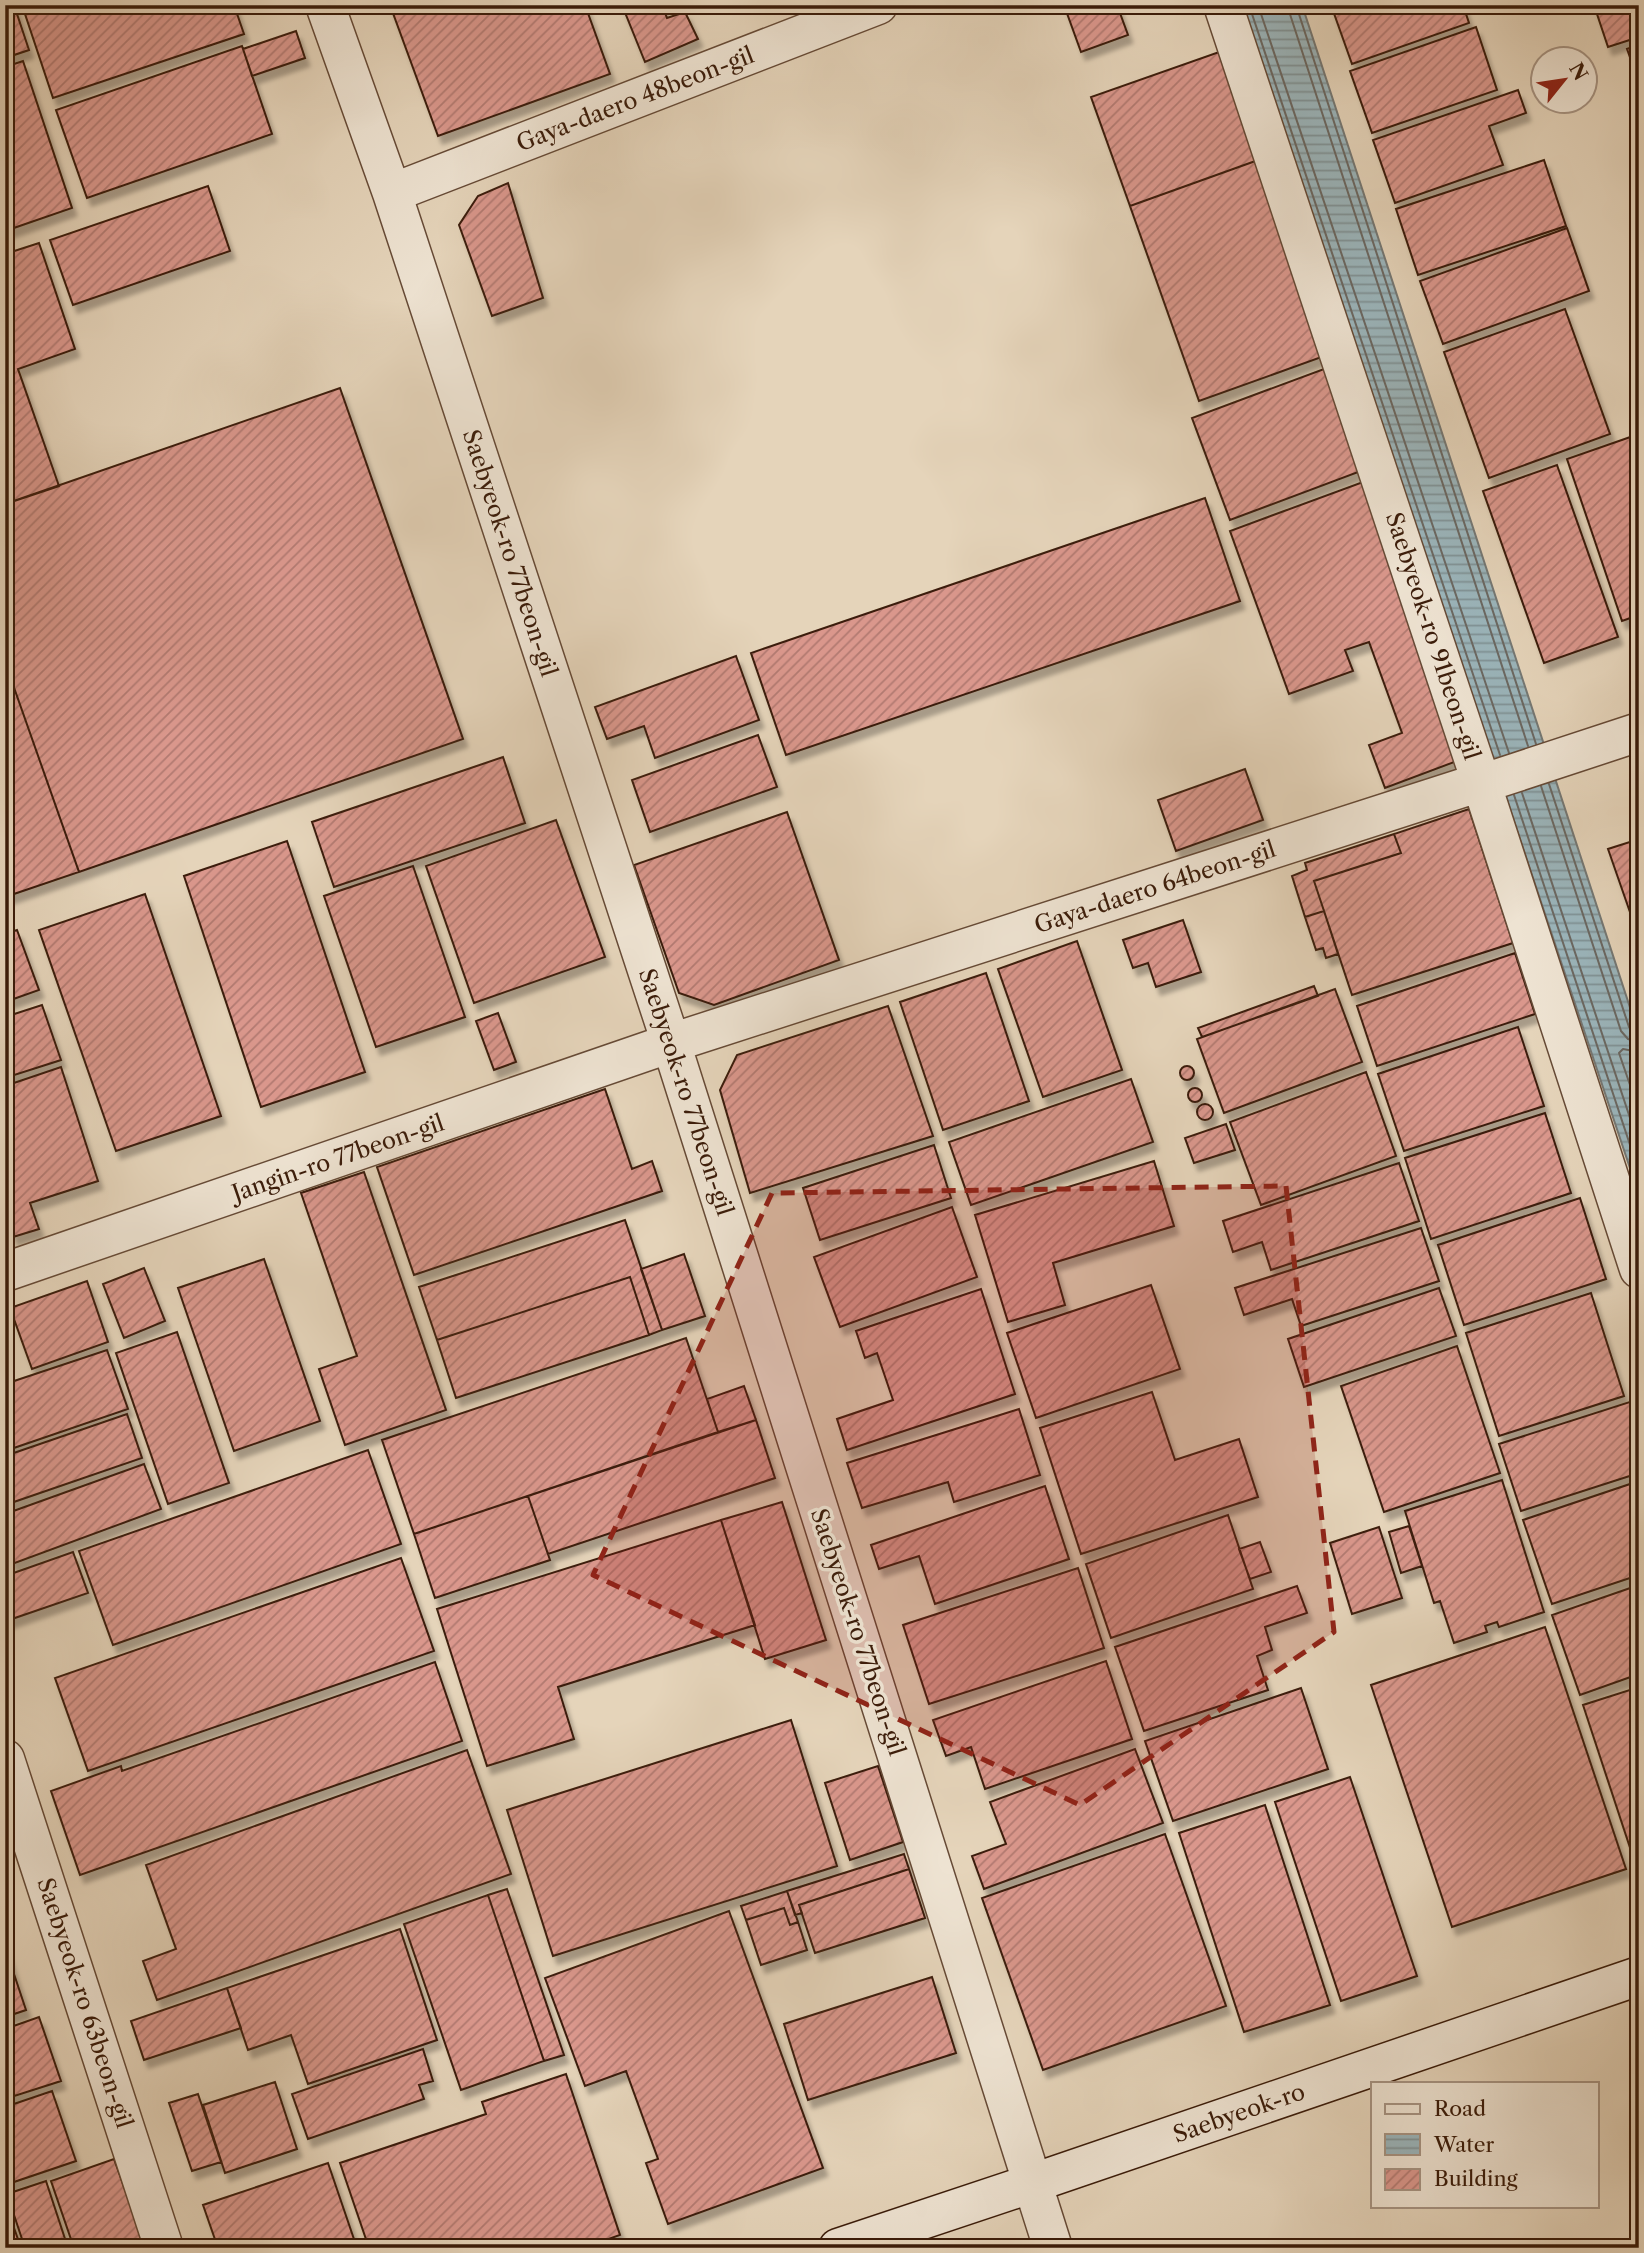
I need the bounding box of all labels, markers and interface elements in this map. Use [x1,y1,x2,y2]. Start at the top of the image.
street label: Gaya-daero 48beon-gil [512,41,758,157]
north arrow [1528,46,1598,116]
text: N [1564,59,1592,85]
street label: Saebyeok-ro 77beon-gil [457,426,563,680]
street label: Saebyeok-ro 91beon-gil [1380,509,1486,763]
street label: Gaya-daero 64beon-gil [1031,835,1279,939]
street label: Saebyeok-ro 77beon-gil [633,965,739,1219]
street label: Jangin-ro 77beon-gil [225,1109,448,1208]
street label: Saebyeok-ro 77beon-gil [805,1505,911,1759]
street label: Saebyeok-ro 63beon-gil [31,1874,139,2132]
street label: Saebyeok-ro [1169,2077,1309,2149]
legend [1371,2082,1598,2208]
text: Road [1434,2096,1486,2121]
text: Water [1433,2132,1494,2157]
text: Building [1434,2166,1519,2191]

